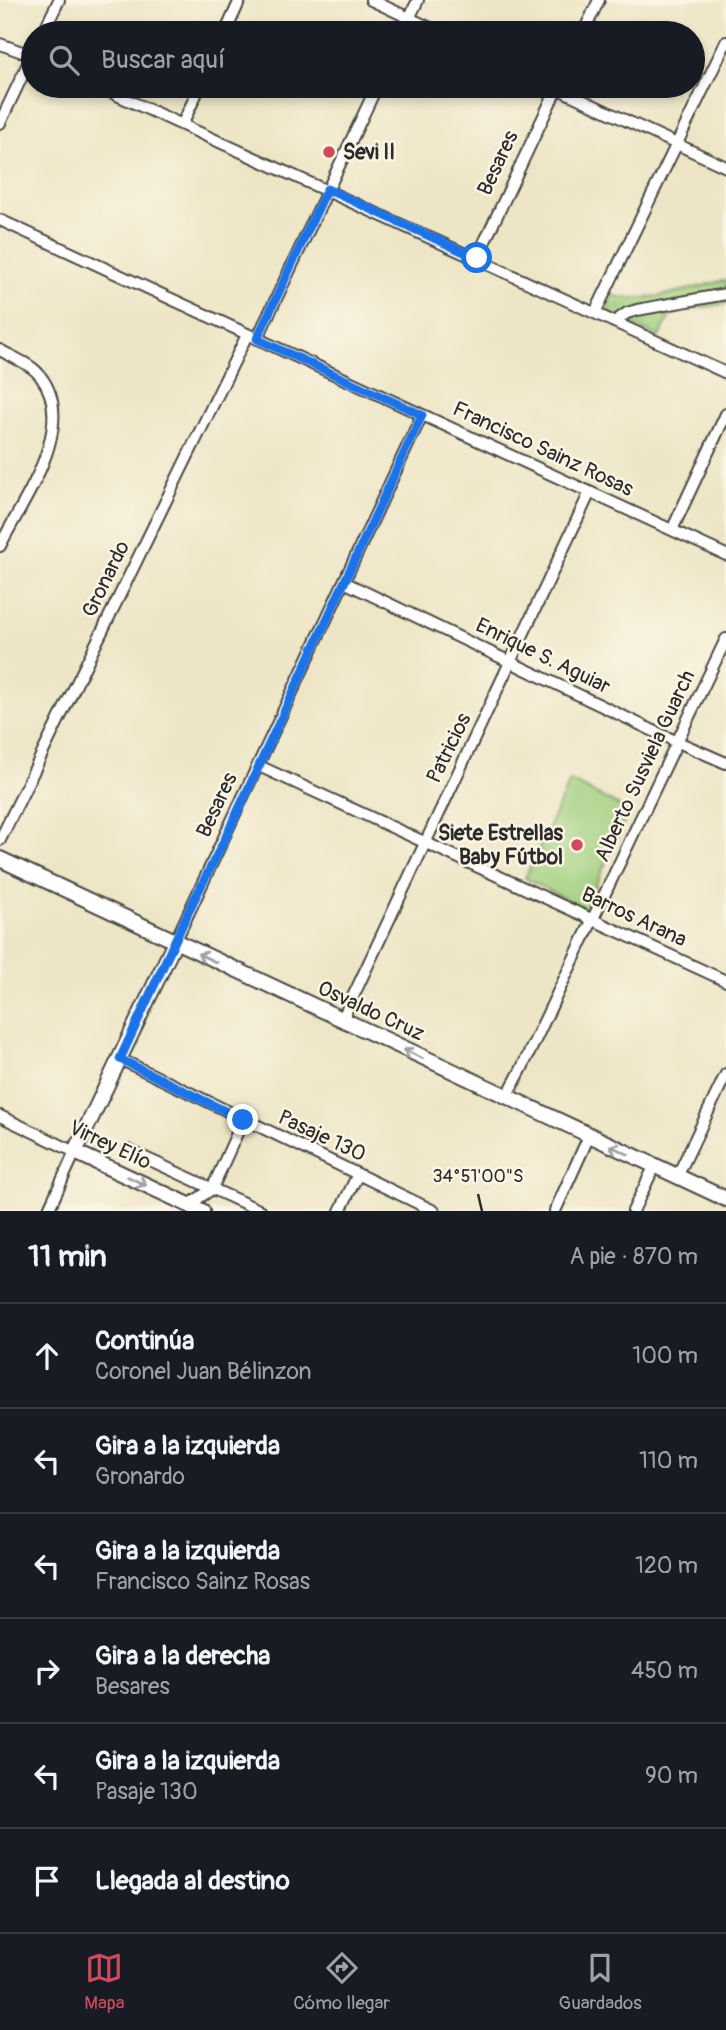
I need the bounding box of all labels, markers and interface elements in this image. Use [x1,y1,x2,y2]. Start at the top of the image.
search box [21,21,705,98]
icon: search [45,41,83,79]
text: Buscar aquí [101,44,225,76]
street label: Besares [471,126,525,200]
place label: Sevi II [343,139,395,166]
marker: Sevi II [321,144,337,160]
route start [461,242,492,273]
street label: Francisco Sainz Rosas [448,395,638,503]
street label: Gronardo [76,536,136,622]
street label: Enrique S. Aguiar [471,612,615,700]
street label: Alberto Susviela Guarch [589,666,701,866]
street label: Patricios [421,708,478,787]
street label: Besares [190,768,244,842]
place label: Siete Estrellas Baby Fútbol [438,820,564,871]
marker: Siete Estrellas Baby Fútbol [569,837,585,853]
street label: Barros Arana [577,881,691,953]
one-way arrow [197,950,218,964]
street label: Osvaldo Cruz [313,975,429,1047]
one-way arrow [403,1047,424,1060]
route end [227,1104,258,1135]
street label: Pasaje 130 [274,1104,370,1168]
street label: Virrey Elío [64,1114,156,1176]
one-way arrow [609,1143,630,1157]
text: 34°51'00"S [432,1165,524,1188]
one-way arrow [126,1174,147,1188]
text: 11 min [28,1238,107,1275]
text: A pie · 870 m [569,1242,698,1271]
text: Continúa [95,1325,194,1357]
icon: ahead [28,1337,66,1375]
text: 100 m [632,1341,698,1370]
text: Coronel Juan Bélinzon [95,1357,312,1386]
text: Gira a la izquierda [95,1430,280,1462]
icon: left [28,1442,66,1480]
text: 110 m [639,1446,698,1475]
text: Gronardo [95,1462,185,1491]
text: Gira a la izquierda [95,1535,280,1567]
icon: left [28,1547,66,1585]
text: 120 m [635,1551,698,1580]
text: Francisco Sainz Rosas [95,1567,310,1596]
text: Gira a la derecha [95,1640,270,1672]
icon: right [28,1652,66,1690]
text: 450 m [631,1656,698,1685]
text: Besares [95,1672,170,1701]
text: Gira a la izquierda [95,1745,280,1777]
icon: left [28,1757,66,1795]
text: 90 m [645,1761,698,1790]
text: Pasaje 130 [95,1777,198,1806]
icon: arrive [28,1862,66,1900]
text: Llegada al destino [95,1865,290,1897]
tab: Mapa [84,1949,125,2015]
tab: Cómo llegar [293,1949,390,2015]
tab: Guardados [559,1949,642,2015]

